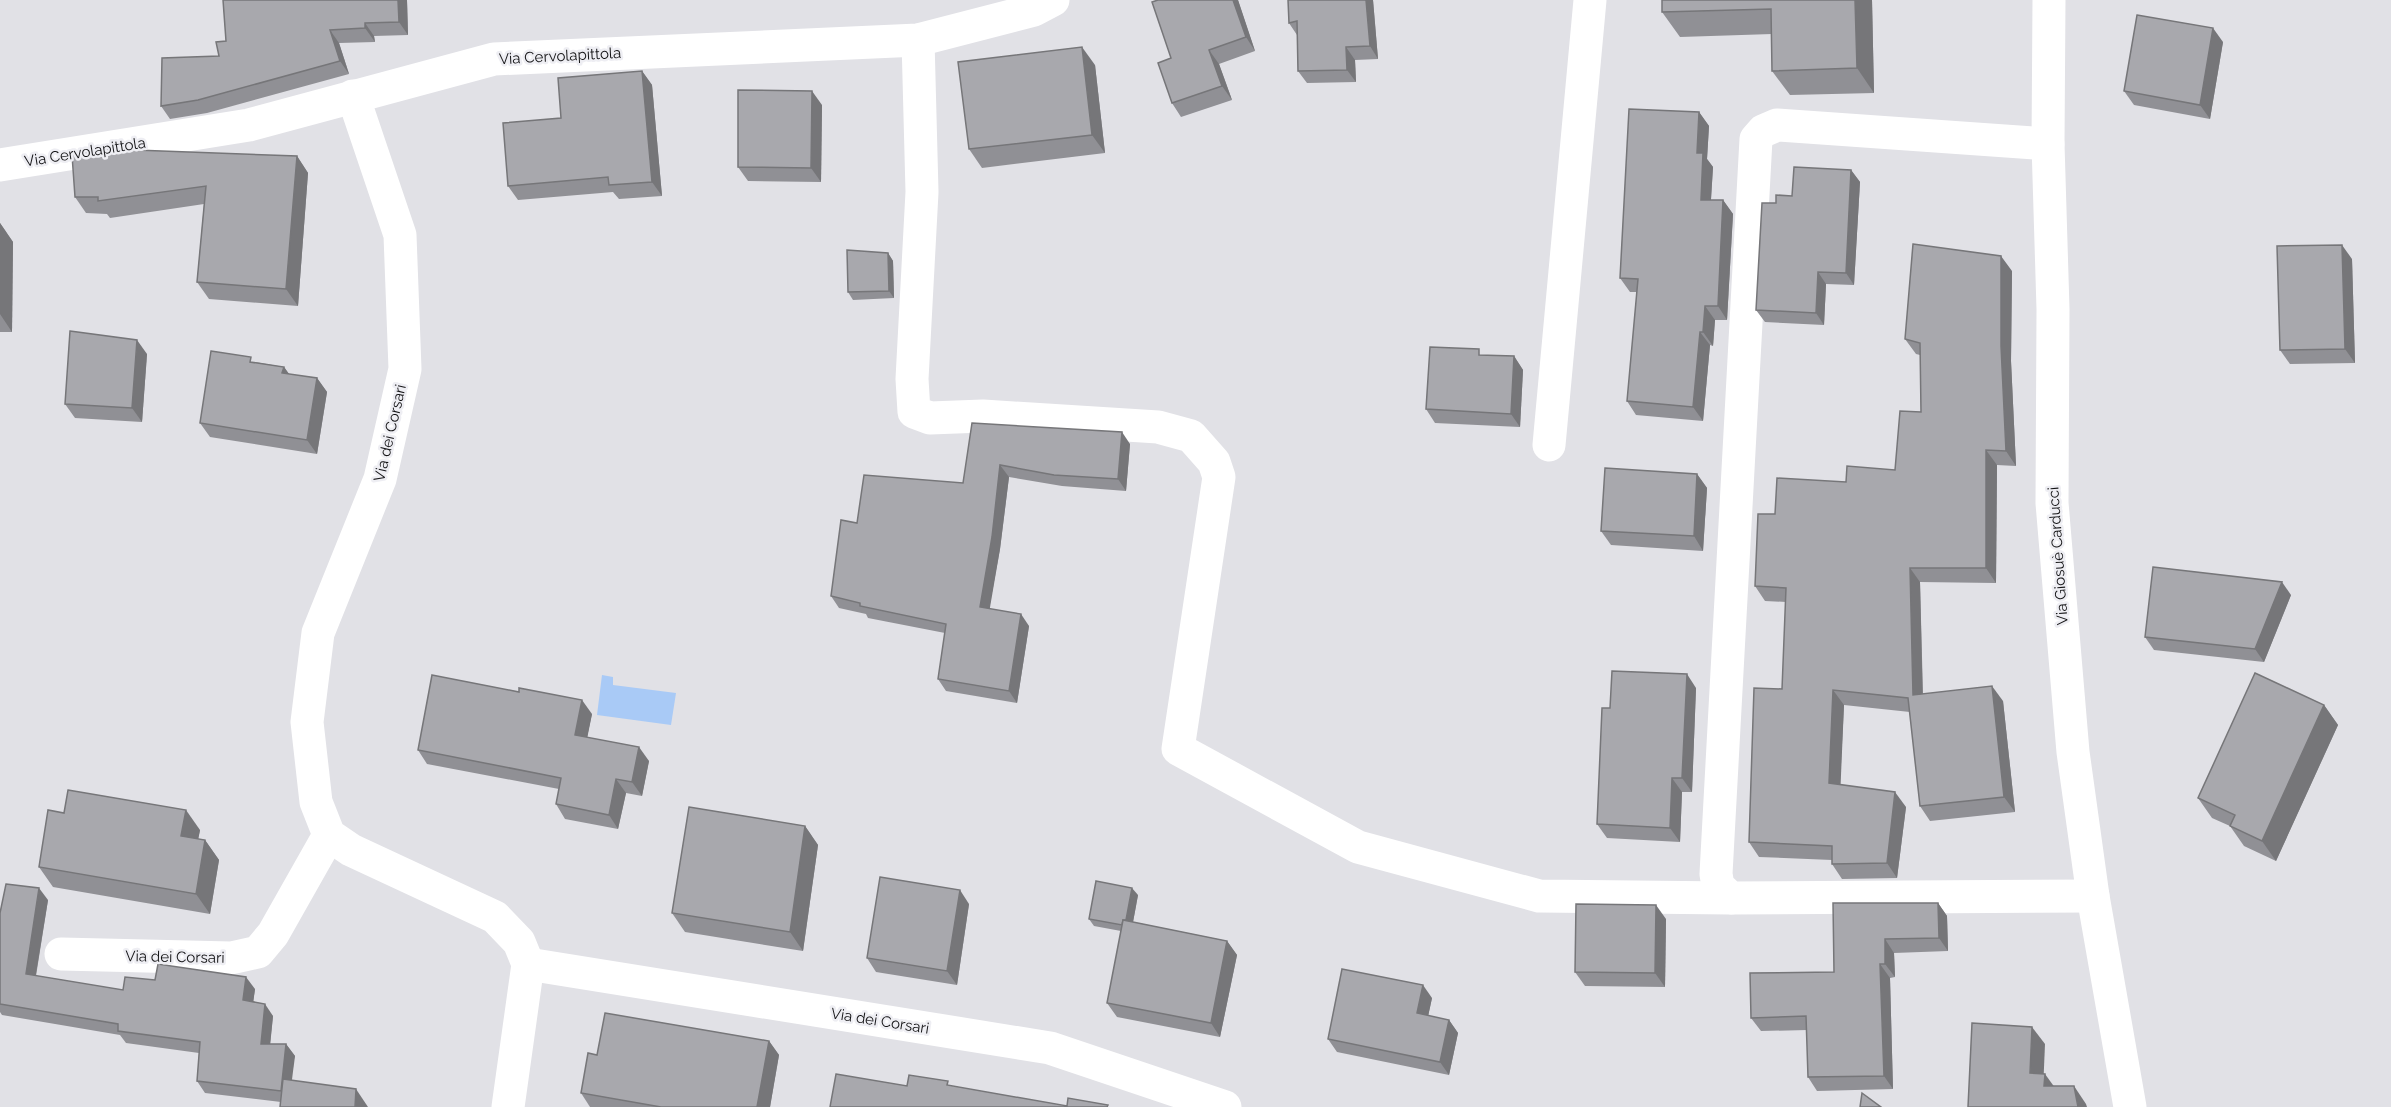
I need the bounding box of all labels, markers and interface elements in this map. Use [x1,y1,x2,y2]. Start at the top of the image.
street label: Via Cervolapittola [498,44,622,68]
street label: Via Cervolapittola [23,134,147,170]
street label: Via dei Corsari [370,383,410,483]
street label: Via Giosuè Carducci [2044,486,2072,626]
street label: Via dei Corsari [125,947,225,967]
street label: Via dei Corsari [830,1004,930,1038]

